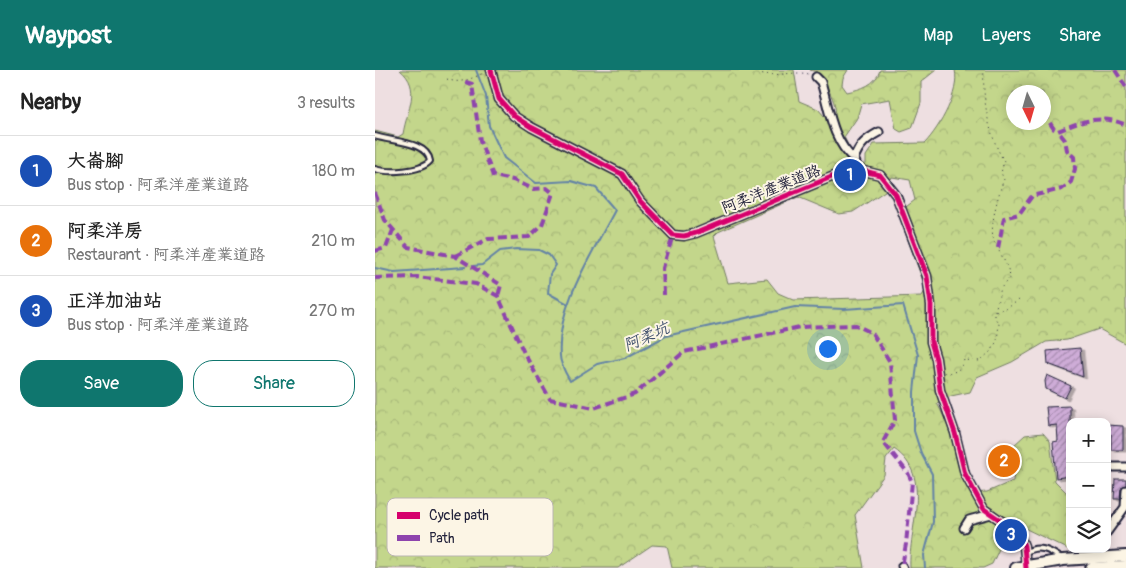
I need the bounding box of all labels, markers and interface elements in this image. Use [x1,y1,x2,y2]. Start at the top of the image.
text: Waypost [25,21,112,50]
text: Map [924,24,953,47]
text: Layers [981,24,1031,47]
text: Share [1059,24,1101,47]
north arrow [1006,85,1051,130]
text: Nearby [20,89,81,116]
text: 3 results [297,93,355,113]
text: 大崙腳 [67,149,124,173]
pin: 1 [834,156,866,194]
text: 1 [33,161,39,181]
text: 180 m [312,161,355,181]
street label: 阿柔洋產業道路 [719,161,823,218]
text: Bus stop · 阿柔洋產業道路 [67,175,249,195]
text: 阿柔洋房 [67,219,143,243]
text: 2 [32,231,40,251]
text: 210 m [311,231,355,251]
text: Restaurant · 阿柔洋產業道路 [67,245,265,265]
text: 正洋加油站 [67,289,162,313]
text: 3 [32,301,40,321]
text: 270 m [309,301,355,321]
text: Bus stop · 阿柔洋產業道路 [67,315,249,335]
water label: 阿柔坑 [620,317,674,356]
your location [815,336,841,362]
button: Save [20,360,183,407]
button: Share [193,360,355,407]
map controls [1066,418,1111,553]
button: + [1066,418,1111,463]
pin: 2 [988,442,1020,480]
button: − [1066,463,1111,508]
legend [387,498,553,556]
text: Cycle path [429,507,489,524]
button: layers [1066,508,1111,553]
pin: 3 [995,516,1027,554]
text: Path [429,530,454,547]

